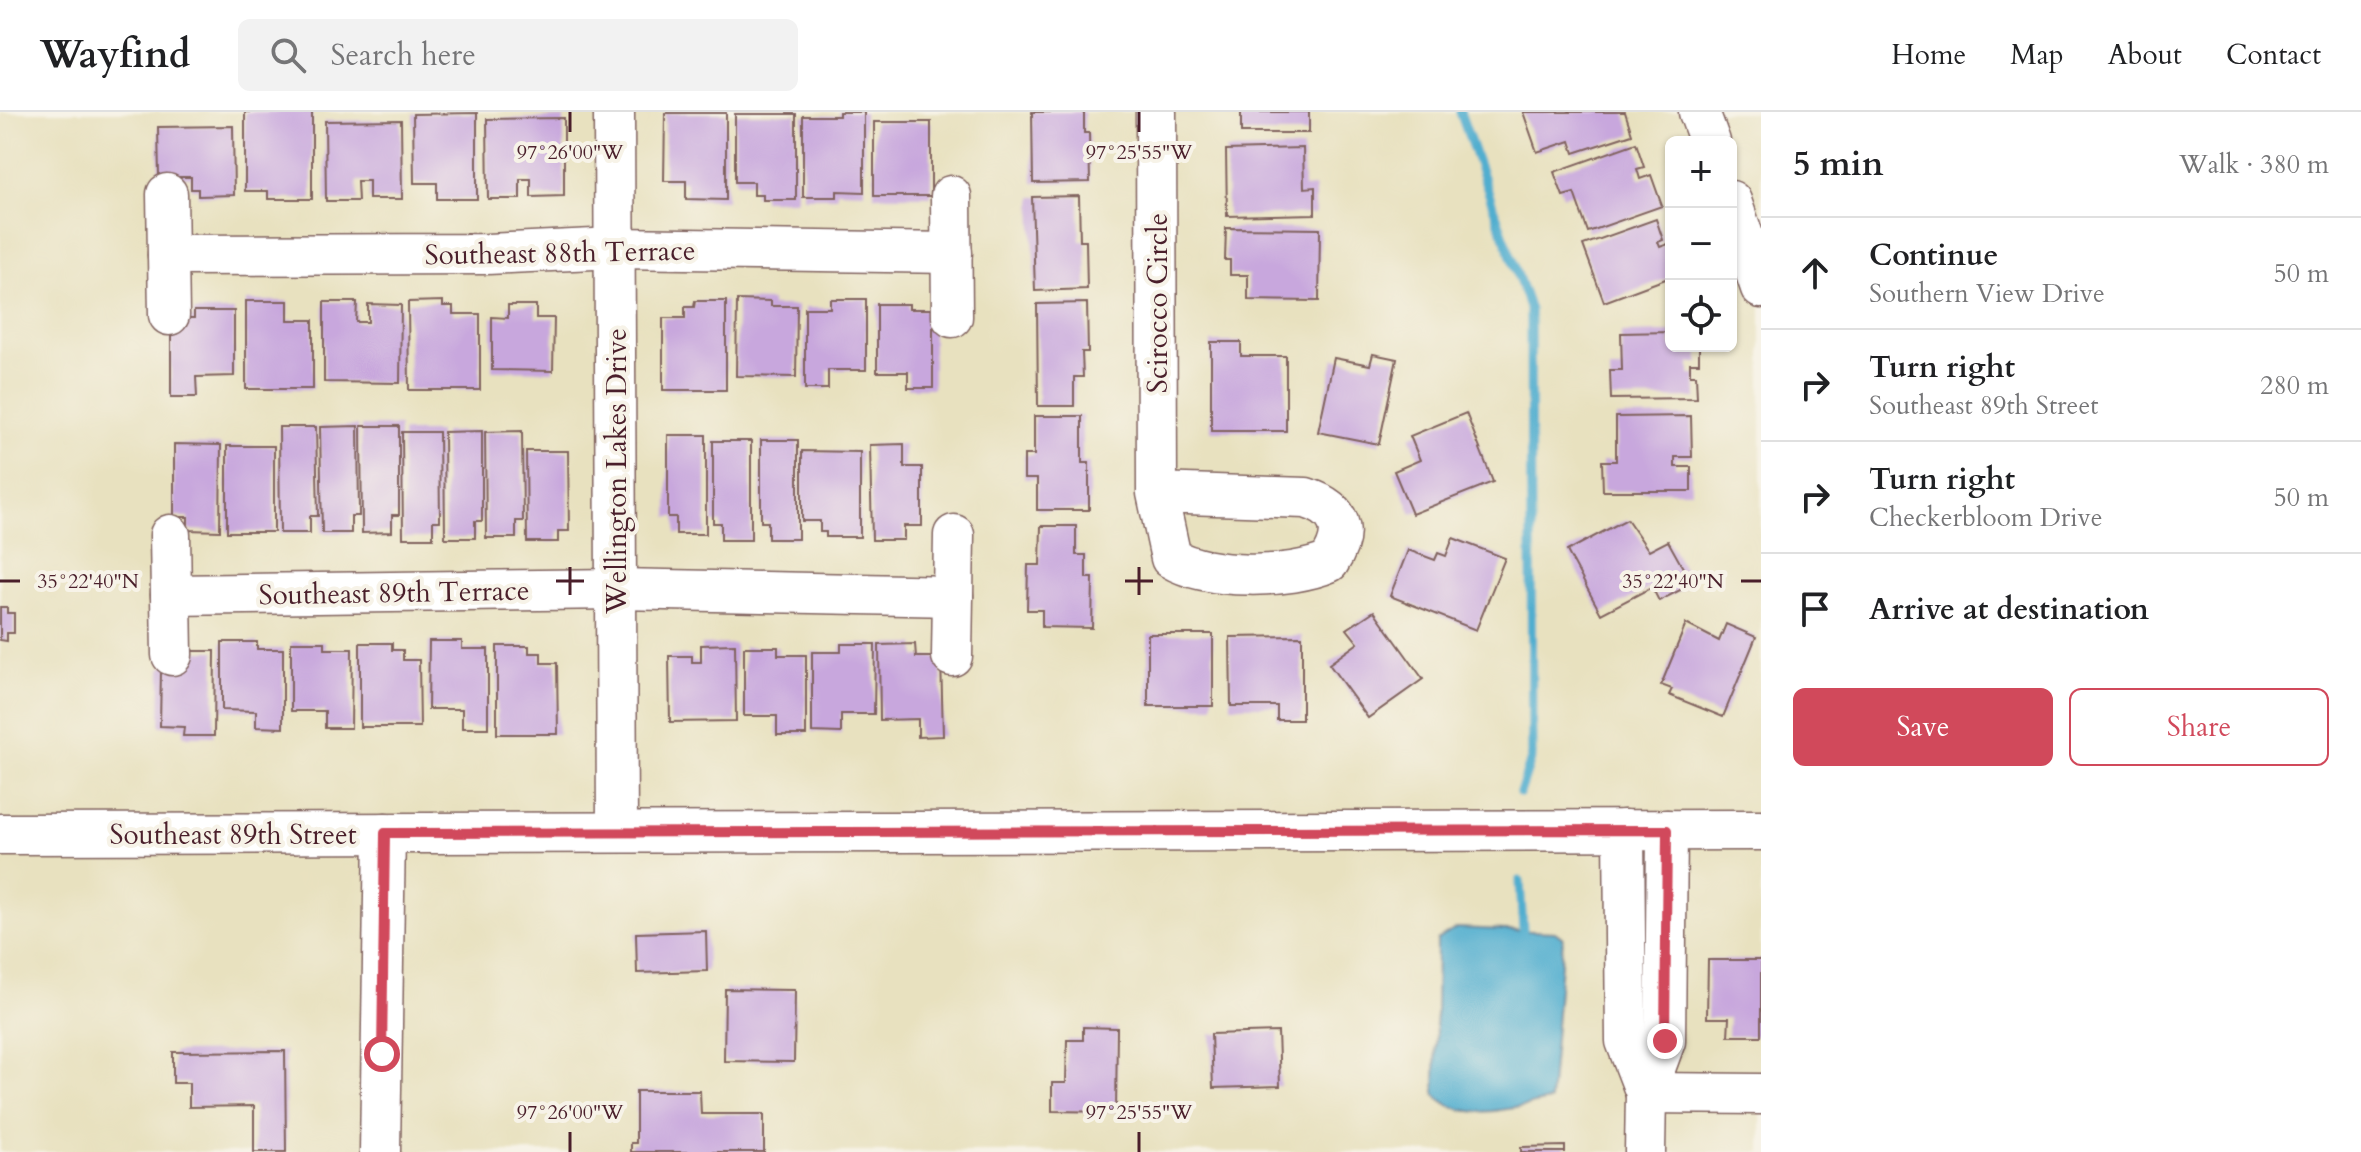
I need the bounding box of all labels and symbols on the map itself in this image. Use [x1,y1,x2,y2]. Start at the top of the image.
text: 97°26'00"W [517,139,624,166]
text: 97°25'55"W [1086,139,1193,166]
street label: Scirocco Circle [1139,213,1177,393]
street label: Southeast 88th Terrace [424,232,696,274]
street label: Wellington Lakes Drive [598,328,636,615]
text: 35°22'40"N [37,568,139,595]
text: 35°22'40"N [1622,568,1724,595]
street label: Southeast 89th Terrace [258,572,530,614]
street label: Southeast 89th Street [109,816,357,854]
route end [1647,1023,1683,1059]
route start [364,1036,400,1072]
text: 97°26'00"W [517,1099,624,1126]
text: 97°25'55"W [1086,1099,1193,1126]

